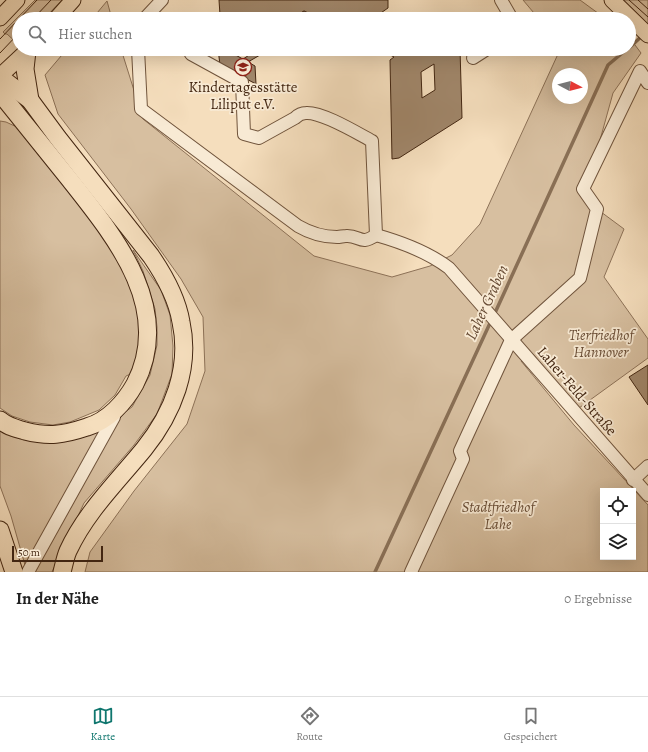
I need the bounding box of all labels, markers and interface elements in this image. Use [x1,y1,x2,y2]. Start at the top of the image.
search box [12,12,636,56]
icon: search [26,23,48,45]
text: Hier suchen [58,24,132,44]
school or university icon: Kindertagesstätte Liliput e.V. [233,57,253,77]
north arrow [552,68,588,104]
place label: Kindertagesstätte Liliput e.V. [188,77,298,114]
water label: Laher Graben [460,261,514,344]
park label: Tierfriedhof Hannover [569,325,636,362]
street label: Laher-Feld-Straße [533,342,622,440]
map controls [600,488,636,560]
button: locate [600,488,636,524]
park label: Stadtfriedhof Lahe [462,497,537,534]
button: layers [600,524,636,560]
scale bar [12,544,103,563]
text: 50 m [18,545,40,560]
text: In der Nähe [16,587,99,610]
text: 0 Ergebnisse [564,590,632,607]
tab: Karte [91,705,115,744]
tab: Route [296,705,323,744]
tab: Gespeichert [504,705,557,744]

